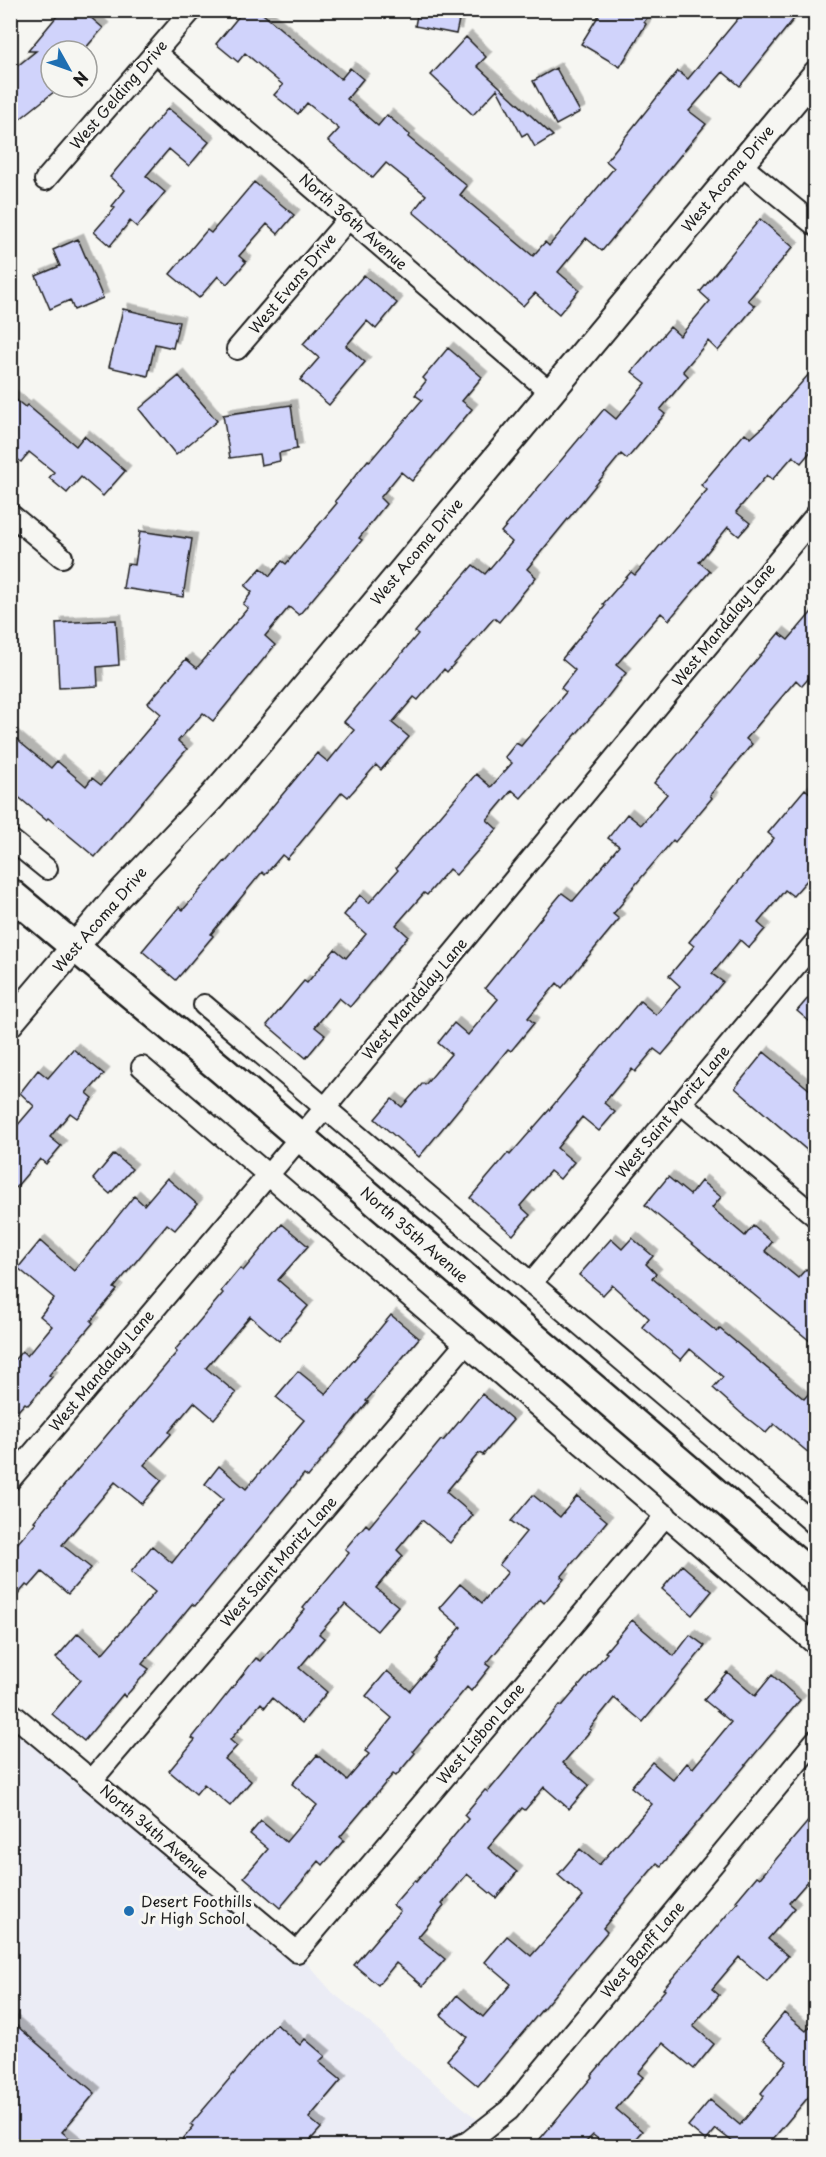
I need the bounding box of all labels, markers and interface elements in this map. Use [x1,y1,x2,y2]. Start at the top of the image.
street label: West Gelding Drive [64,34,172,154]
north arrow [39,39,99,99]
text: N [68,67,95,92]
street label: West Acoma Drive [675,119,779,237]
street label: North 36th Avenue [295,167,413,275]
street label: West Evans Drive [243,228,341,338]
street label: West Acoma Drive [364,492,468,610]
street label: West Mandalay Lane [666,557,780,691]
street label: West Acoma Drive [46,861,151,977]
street label: West Mandalay Lane [356,932,472,1064]
street label: West Saint Moritz Lane [609,1039,735,1183]
street label: North 35th Avenue [356,1180,474,1287]
street label: West Mandalay Lane [43,1304,159,1436]
street label: West Saint Moritz Lane [214,1490,342,1632]
street label: West Lisbon Lane [430,1677,529,1789]
street label: North 34th Avenue [95,1778,214,1883]
place label: Desert Foothills Jr High School [141,1889,252,1929]
street label: West Banff Lane [594,1896,689,2003]
marker: Desert Foothills Jr High School [122,1904,136,1918]

